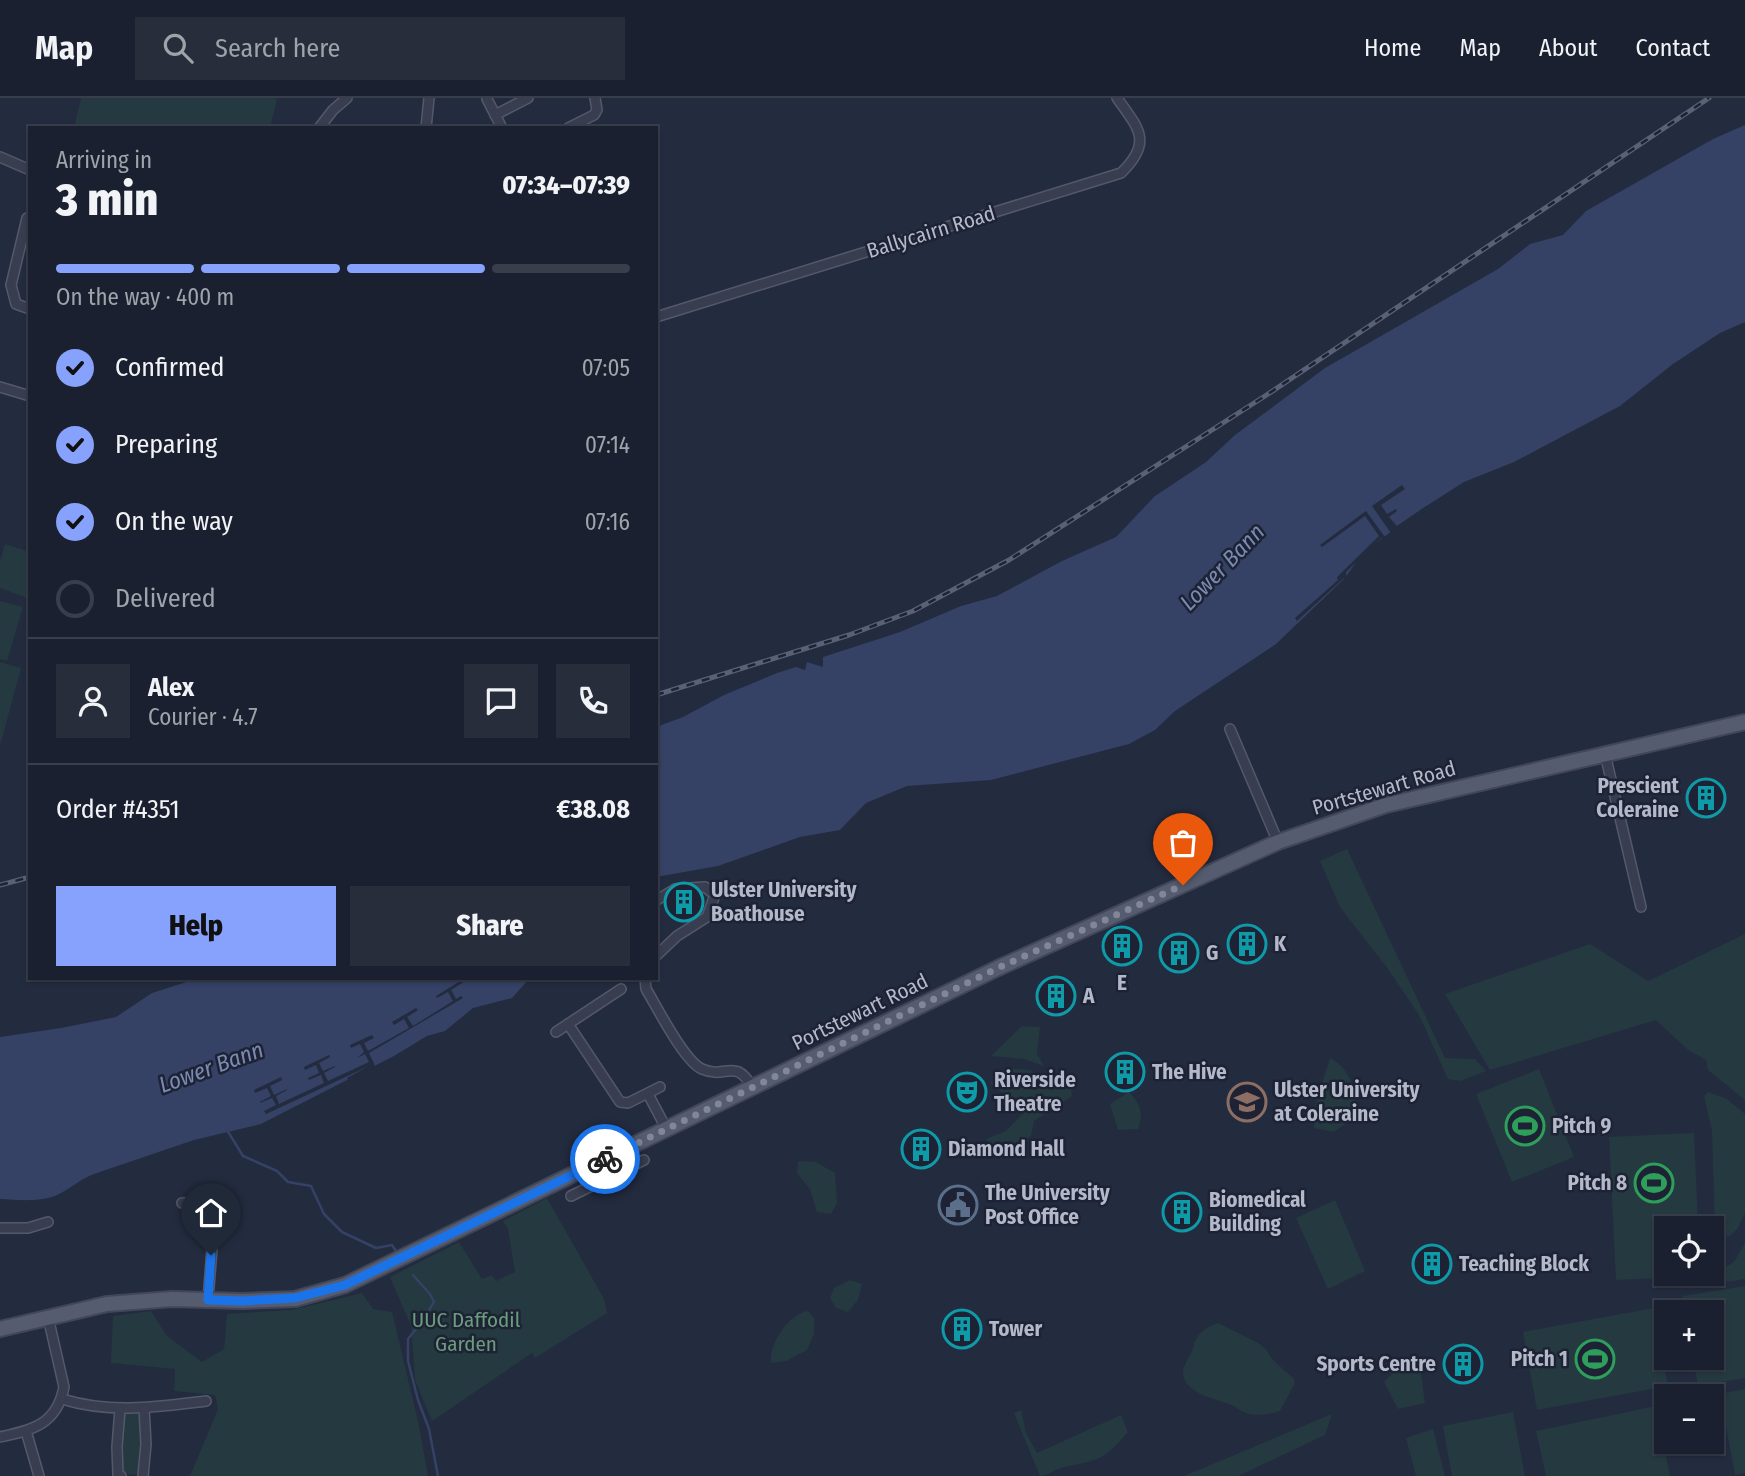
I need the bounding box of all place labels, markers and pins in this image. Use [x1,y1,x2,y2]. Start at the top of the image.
place label: Prescient Coleraine [1596,773,1680,823]
building icon: Prescient Coleraine [1685,777,1727,819]
pin [1153,813,1213,885]
place label: Ulster University Boathouse [711,877,858,927]
building icon: Ulster University Boathouse [663,881,705,923]
building icon: K [1226,923,1268,965]
building icon: E [1101,925,1143,967]
place label: K [1274,931,1287,957]
building icon: G [1158,932,1200,974]
place label: G [1206,940,1218,966]
place label: E [1117,970,1127,996]
building icon: A [1035,975,1077,1017]
place label: A [1082,983,1095,1009]
building icon: The Hive [1104,1051,1146,1093]
place label: The Hive [1152,1059,1227,1085]
place label: Riverside Theatre [994,1067,1076,1117]
theatre icon: Riverside Theatre [946,1071,988,1113]
place label: Ulster University at Coleraine [1274,1077,1421,1127]
school or university icon: Ulster University at Coleraine [1226,1081,1268,1123]
sports icon: Pitch 9 [1504,1105,1546,1147]
place label: Pitch 9 [1552,1113,1611,1139]
building icon: Diamond Hall [900,1128,942,1170]
place label: Diamond Hall [948,1136,1065,1162]
sports icon: Pitch 8 [1633,1162,1675,1204]
place label: Pitch 8 [1568,1170,1627,1196]
place label: The University Post Office [985,1180,1111,1230]
pin [181,1183,241,1255]
public building icon: The University Post Office [937,1184,979,1226]
place label: Biomedical Building [1209,1187,1306,1237]
building icon: Biomedical Building [1161,1191,1203,1233]
building icon: Teaching Block [1411,1243,1453,1285]
place label: Teaching Block [1459,1251,1589,1277]
building icon: Tower [941,1308,983,1350]
place label: Tower [989,1316,1042,1342]
sports icon: Pitch 1 [1574,1338,1616,1380]
building icon: Sports Centre [1442,1343,1484,1385]
place label: Pitch 1 [1511,1346,1568,1372]
place label: Sports Centre [1316,1351,1436,1377]

